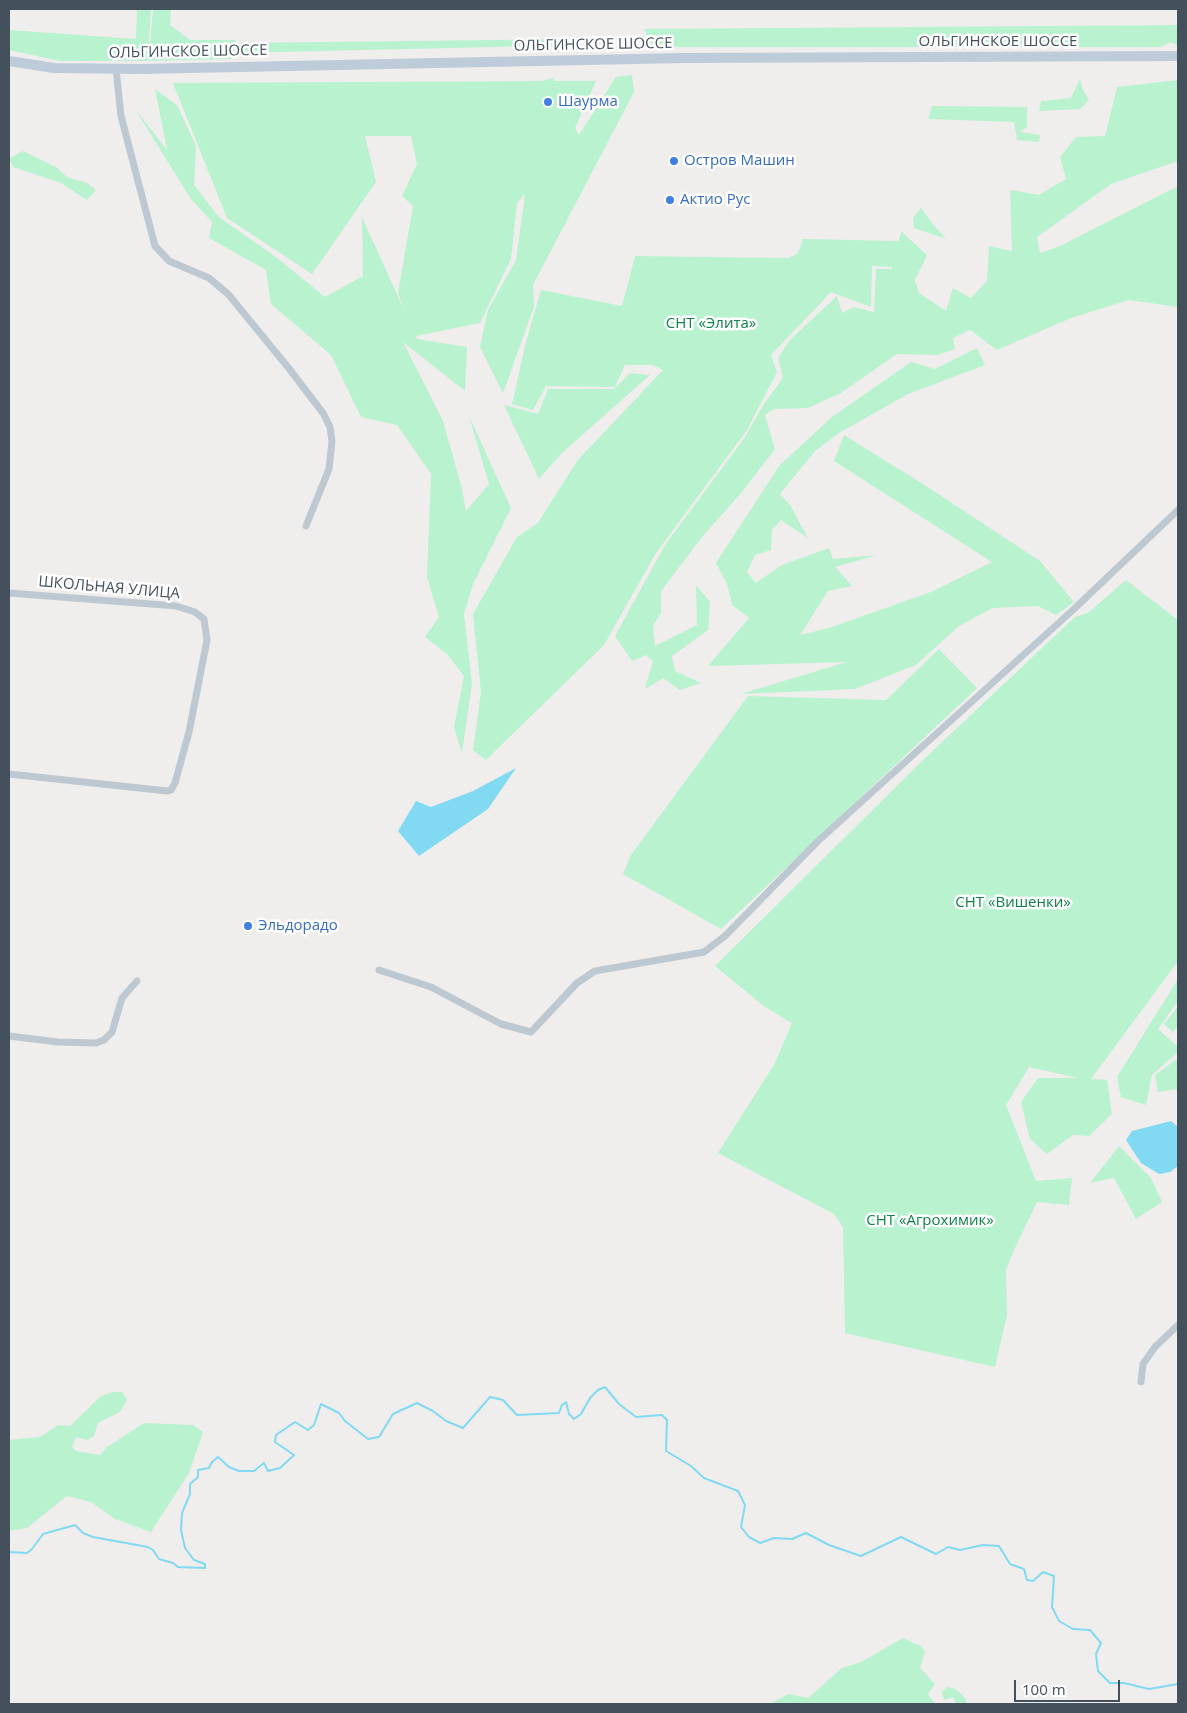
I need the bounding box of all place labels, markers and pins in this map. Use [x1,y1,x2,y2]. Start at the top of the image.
place label: Шаурма [558,93,618,111]
marker: Шаурма [542,96,554,108]
place label: Остров Машин [684,152,795,170]
marker: Остров Машин [668,155,680,167]
place label: Актио Рус [680,191,750,209]
marker: Актио Рус [664,194,676,206]
place label: Эльдорадо [258,917,338,935]
marker: Эльдорадо [242,920,254,932]

